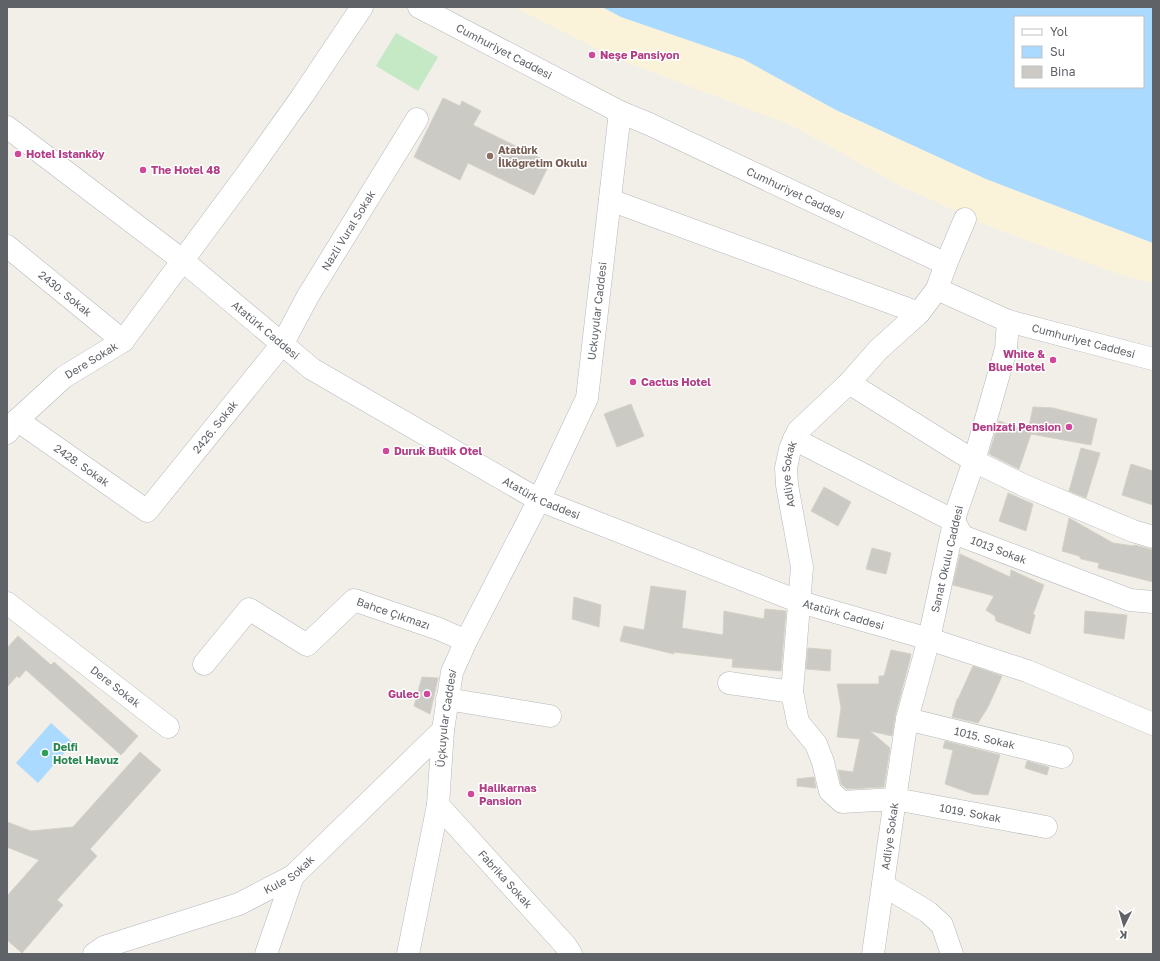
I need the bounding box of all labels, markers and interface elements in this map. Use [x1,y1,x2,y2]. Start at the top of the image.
legend [1014,16,1144,88]
street label: Cumhuriyet Caddesi [454,21,555,81]
text: Yol [1050,24,1068,39]
text: Su [1050,44,1065,59]
place label: Neşe Pansiyon [600,48,680,61]
marker: Neşe Pansiyon [587,50,597,60]
text: Bina [1050,64,1075,79]
place label: Atatürk İlköğretim Okulu [498,143,587,169]
place label: Hotel Istanköy [26,147,105,160]
marker: Hotel Istanköy [13,149,23,159]
marker: Atatürk İlköğretim Okulu [485,151,495,161]
place label: The Hotel 48 [151,163,220,176]
street label: Cumhuriyet Caddesi [745,164,847,221]
marker: The Hotel 48 [138,165,148,175]
street label: Nazli Vural Sokak [318,188,378,273]
street label: Uckuyular Caddesi [584,261,609,361]
street label: 2430. Sokak [36,268,94,319]
street label: Atatürk Caddesi [230,298,302,362]
street label: Cumhuriyet Caddesi [1030,321,1137,360]
street label: Dere Sokak [62,339,120,381]
place label: White & Blue Hotel [988,347,1045,373]
marker: White & Blue Hotel [1048,355,1058,365]
place label: Cactus Hotel [641,375,711,388]
marker: Cactus Hotel [628,377,638,387]
street label: 2426. Sokak [189,397,240,456]
place label: Denizati Pension [972,420,1061,433]
marker: Denizati Pension [1064,422,1074,432]
street label: Adliye Sokak [779,438,799,509]
street label: 2428. Sokak [52,441,112,489]
place label: Duruk Butik Otel [394,444,483,457]
marker: Duruk Butik Otel [381,446,391,456]
street label: Atatürk Caddesi [501,474,582,521]
street label: Sanat Okulu Caddesi [928,504,965,614]
street label: 1013 Sokak [969,533,1029,566]
street label: Bahce Çıkmazı [355,594,432,631]
street label: Atatürk Caddesi [801,596,886,632]
street label: Dere Sokak [88,663,143,710]
street label: Üçkuyular Caddesi [434,667,459,768]
place label: Gulec [388,687,420,700]
marker: Gulec [422,689,432,699]
street label: 1015. Sokak [953,724,1017,751]
place label: Delfi Hotel Havuz [53,740,119,766]
marker: Delfi Hotel Havuz [40,748,50,758]
place label: Halikarnas Pansion [479,781,537,807]
marker: Halikarnas Pansion [466,789,476,799]
street label: 1019. Sokak [939,800,1002,825]
street label: Adliye Sokak [878,802,900,871]
street label: Fabrika Sokak [476,847,535,910]
street label: Kule Sokak [261,852,316,896]
north arrow [1104,905,1144,945]
text: K [1119,929,1128,942]

